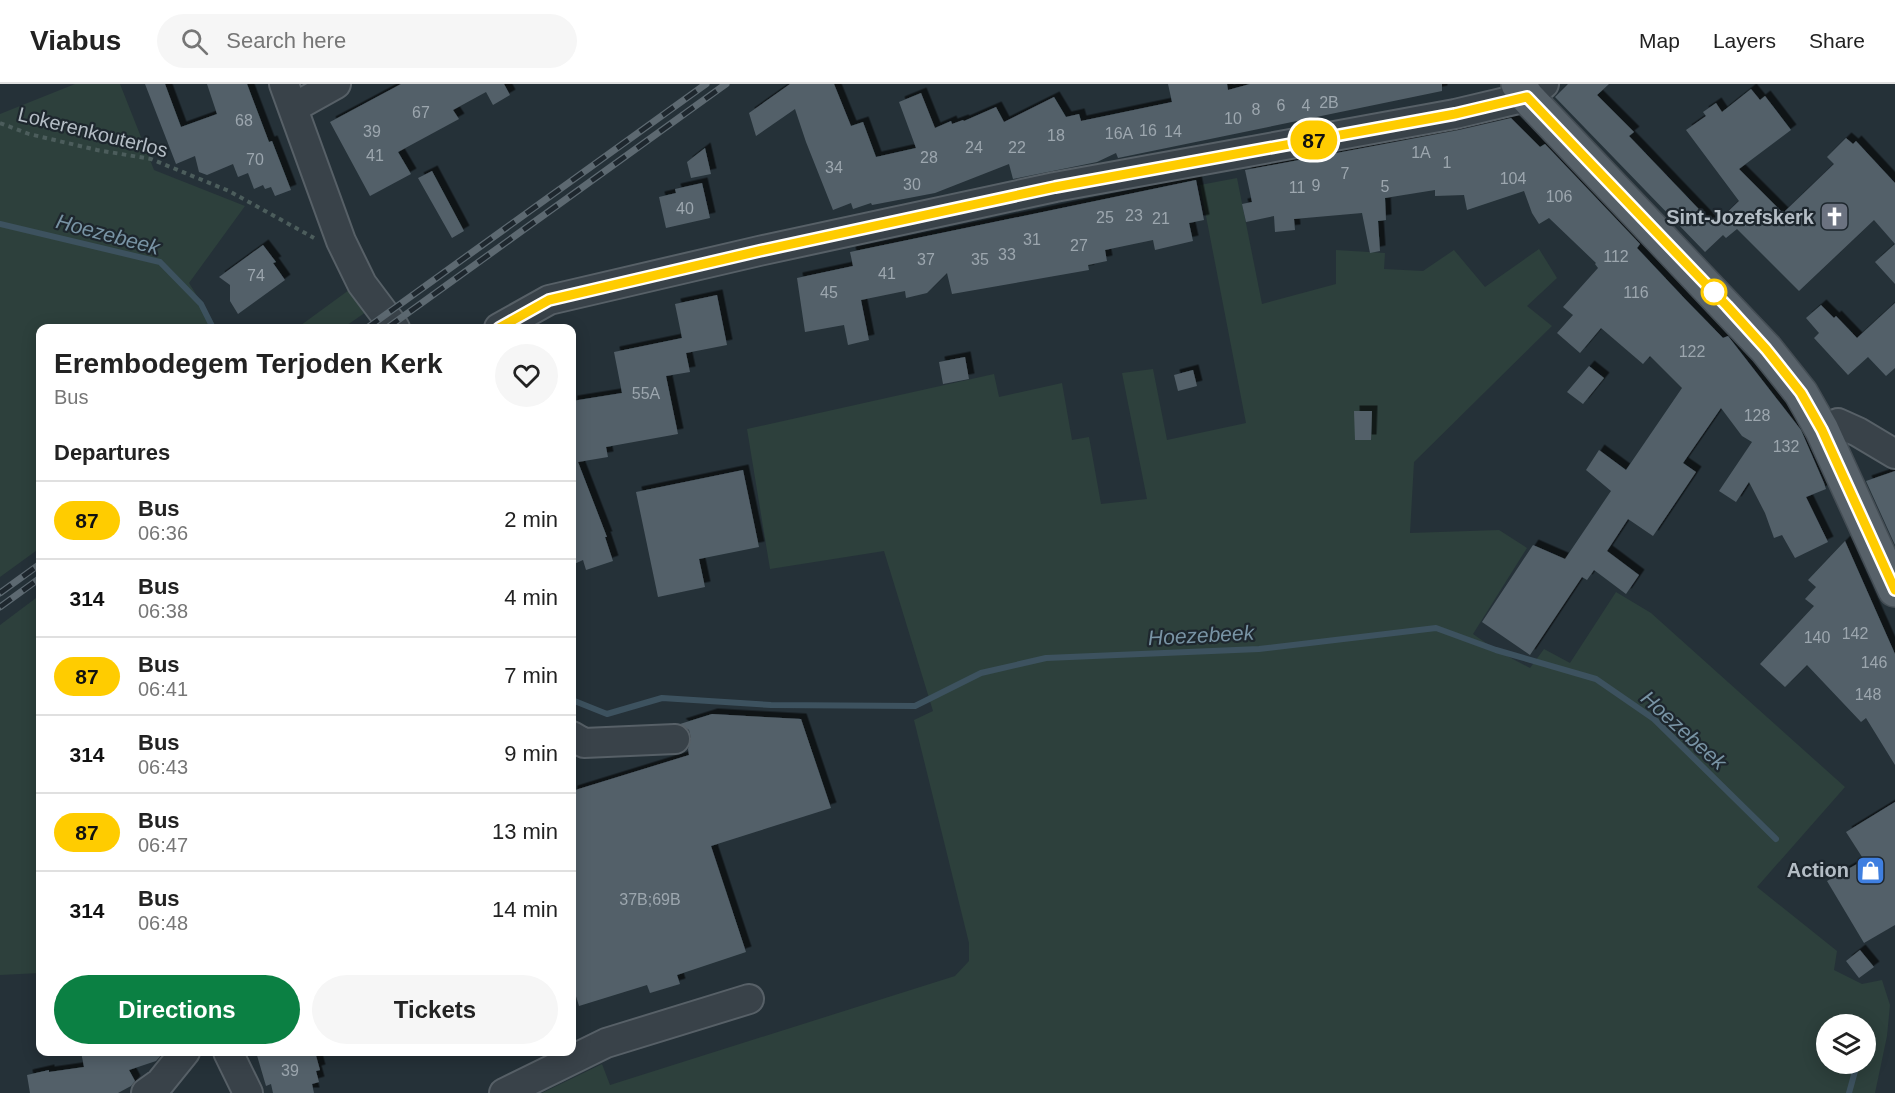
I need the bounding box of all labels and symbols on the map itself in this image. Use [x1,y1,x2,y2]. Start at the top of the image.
house number: 2B [1319,94,1339,111]
house number: 6 [1277,97,1286,114]
house number: 4 [1302,97,1311,114]
house number: 8 [1252,101,1261,118]
street label: Lokerenkouterlos [16,103,170,161]
house number: 67 [412,104,430,121]
house number: 10 [1224,110,1242,127]
house number: 68 [235,112,253,129]
line badge: 87 [1287,120,1341,160]
house number: 16 [1139,122,1157,139]
house number: 39 [363,123,381,140]
house number: 14 [1164,123,1182,140]
house number: 16A [1105,125,1134,142]
house number: 18 [1047,127,1065,144]
house number: 24 [965,139,983,156]
house number: 22 [1008,139,1026,156]
house number: 1A [1411,144,1431,161]
house number: 41 [366,147,384,164]
house number: 28 [920,149,938,166]
house number: 70 [246,151,264,168]
house number: 1 [1443,154,1452,171]
house number: 34 [825,159,843,176]
house number: 7 [1341,165,1350,182]
house number: 104 [1500,170,1526,187]
house number: 30 [903,176,921,193]
house number: 9 [1312,177,1321,194]
house number: 5 [1381,178,1390,195]
house number: 11 [1289,179,1305,196]
house number: 106 [1546,188,1572,205]
house number: 40 [676,200,694,217]
church icon: Sint-Jozefskerk [1819,201,1851,233]
place label: Sint-Jozefskerk [1666,206,1815,228]
house number: 23 [1125,207,1143,224]
water label: Hoezebeek [54,209,164,259]
house number: 25 [1096,209,1114,226]
house number: 21 [1152,210,1170,227]
house number: 31 [1023,231,1041,248]
house number: 27 [1070,237,1088,254]
house number: 33 [998,246,1016,263]
house number: 112 [1603,248,1629,265]
house number: 37 [917,251,935,268]
house number: 35 [971,251,989,268]
house number: 41 [878,265,896,282]
house number: 74 [247,267,265,284]
unlabelled marker [1701,279,1727,305]
house number: 45 [820,284,838,301]
house number: 116 [1623,284,1649,301]
house number: 122 [1679,343,1705,360]
house number: 55A [632,385,661,402]
house number: 128 [1744,407,1770,424]
house number: 132 [1773,438,1799,455]
water label: Hoezebeek [1147,621,1256,649]
house number: 142 [1842,625,1868,642]
house number: 140 [1804,629,1830,646]
house number: 146 [1861,654,1887,671]
water label: Hoezebeek [1637,686,1732,775]
house number: 148 [1855,686,1881,703]
shop icon: Action [1854,854,1886,886]
place label: Action [1787,859,1849,881]
house number: 37B;69B [619,891,681,908]
house number: 39 [281,1062,299,1079]

